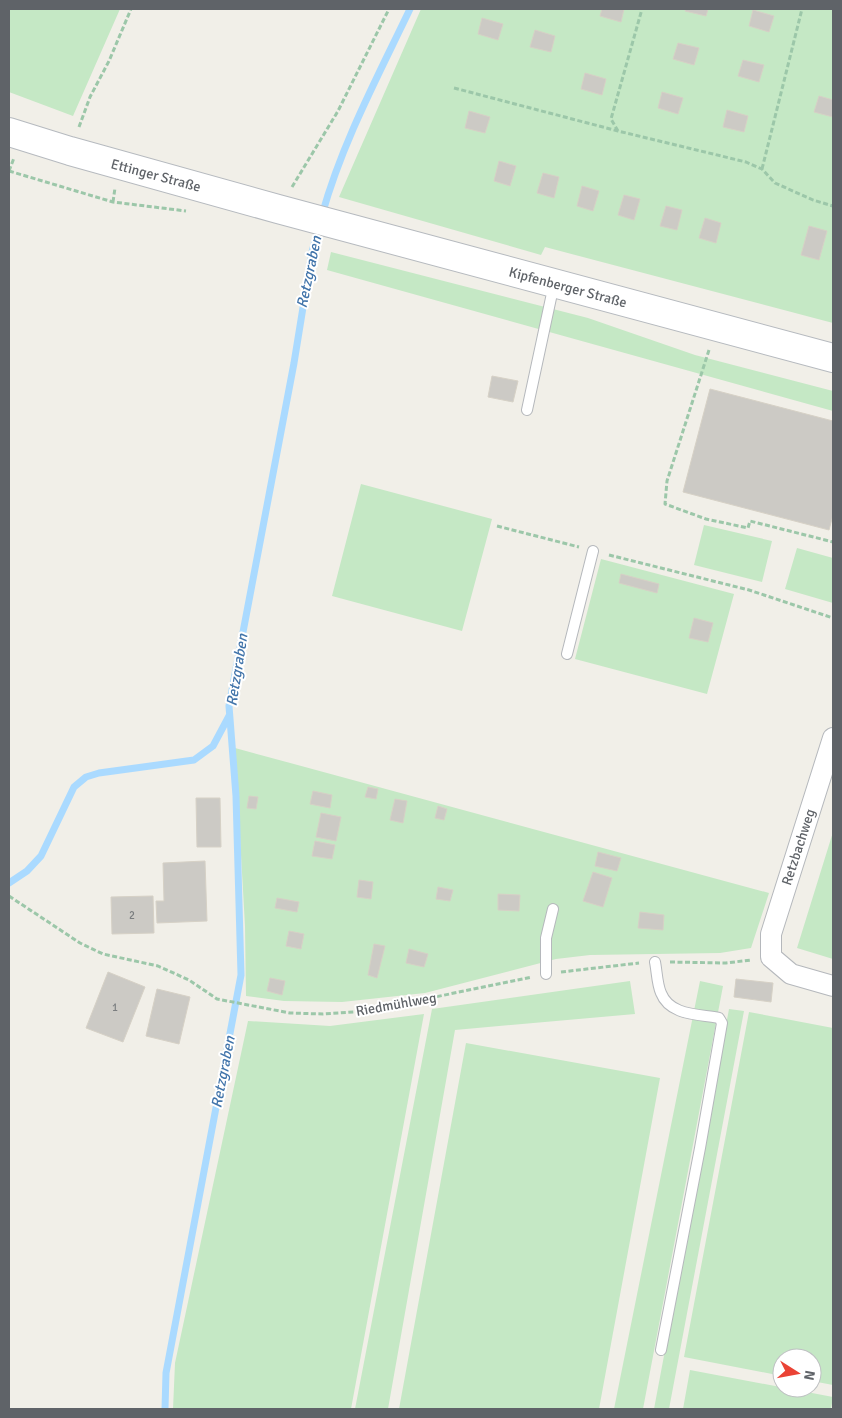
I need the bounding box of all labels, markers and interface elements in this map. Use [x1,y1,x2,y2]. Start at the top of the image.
street label: Ettinger Straße [109,155,203,196]
water label: Retzgraben [293,234,326,310]
street label: Kipfenberger Straße [507,264,629,311]
water label: Retzgraben [222,632,252,707]
street label: Retzbachweg [778,807,819,888]
house number: 2 [129,909,135,922]
street label: Riedmühlweg [355,989,438,1020]
house number: 1 [112,1001,118,1014]
water label: Retzgraben [207,1034,239,1110]
north arrow [772,1348,822,1398]
text: N [800,1369,819,1382]

